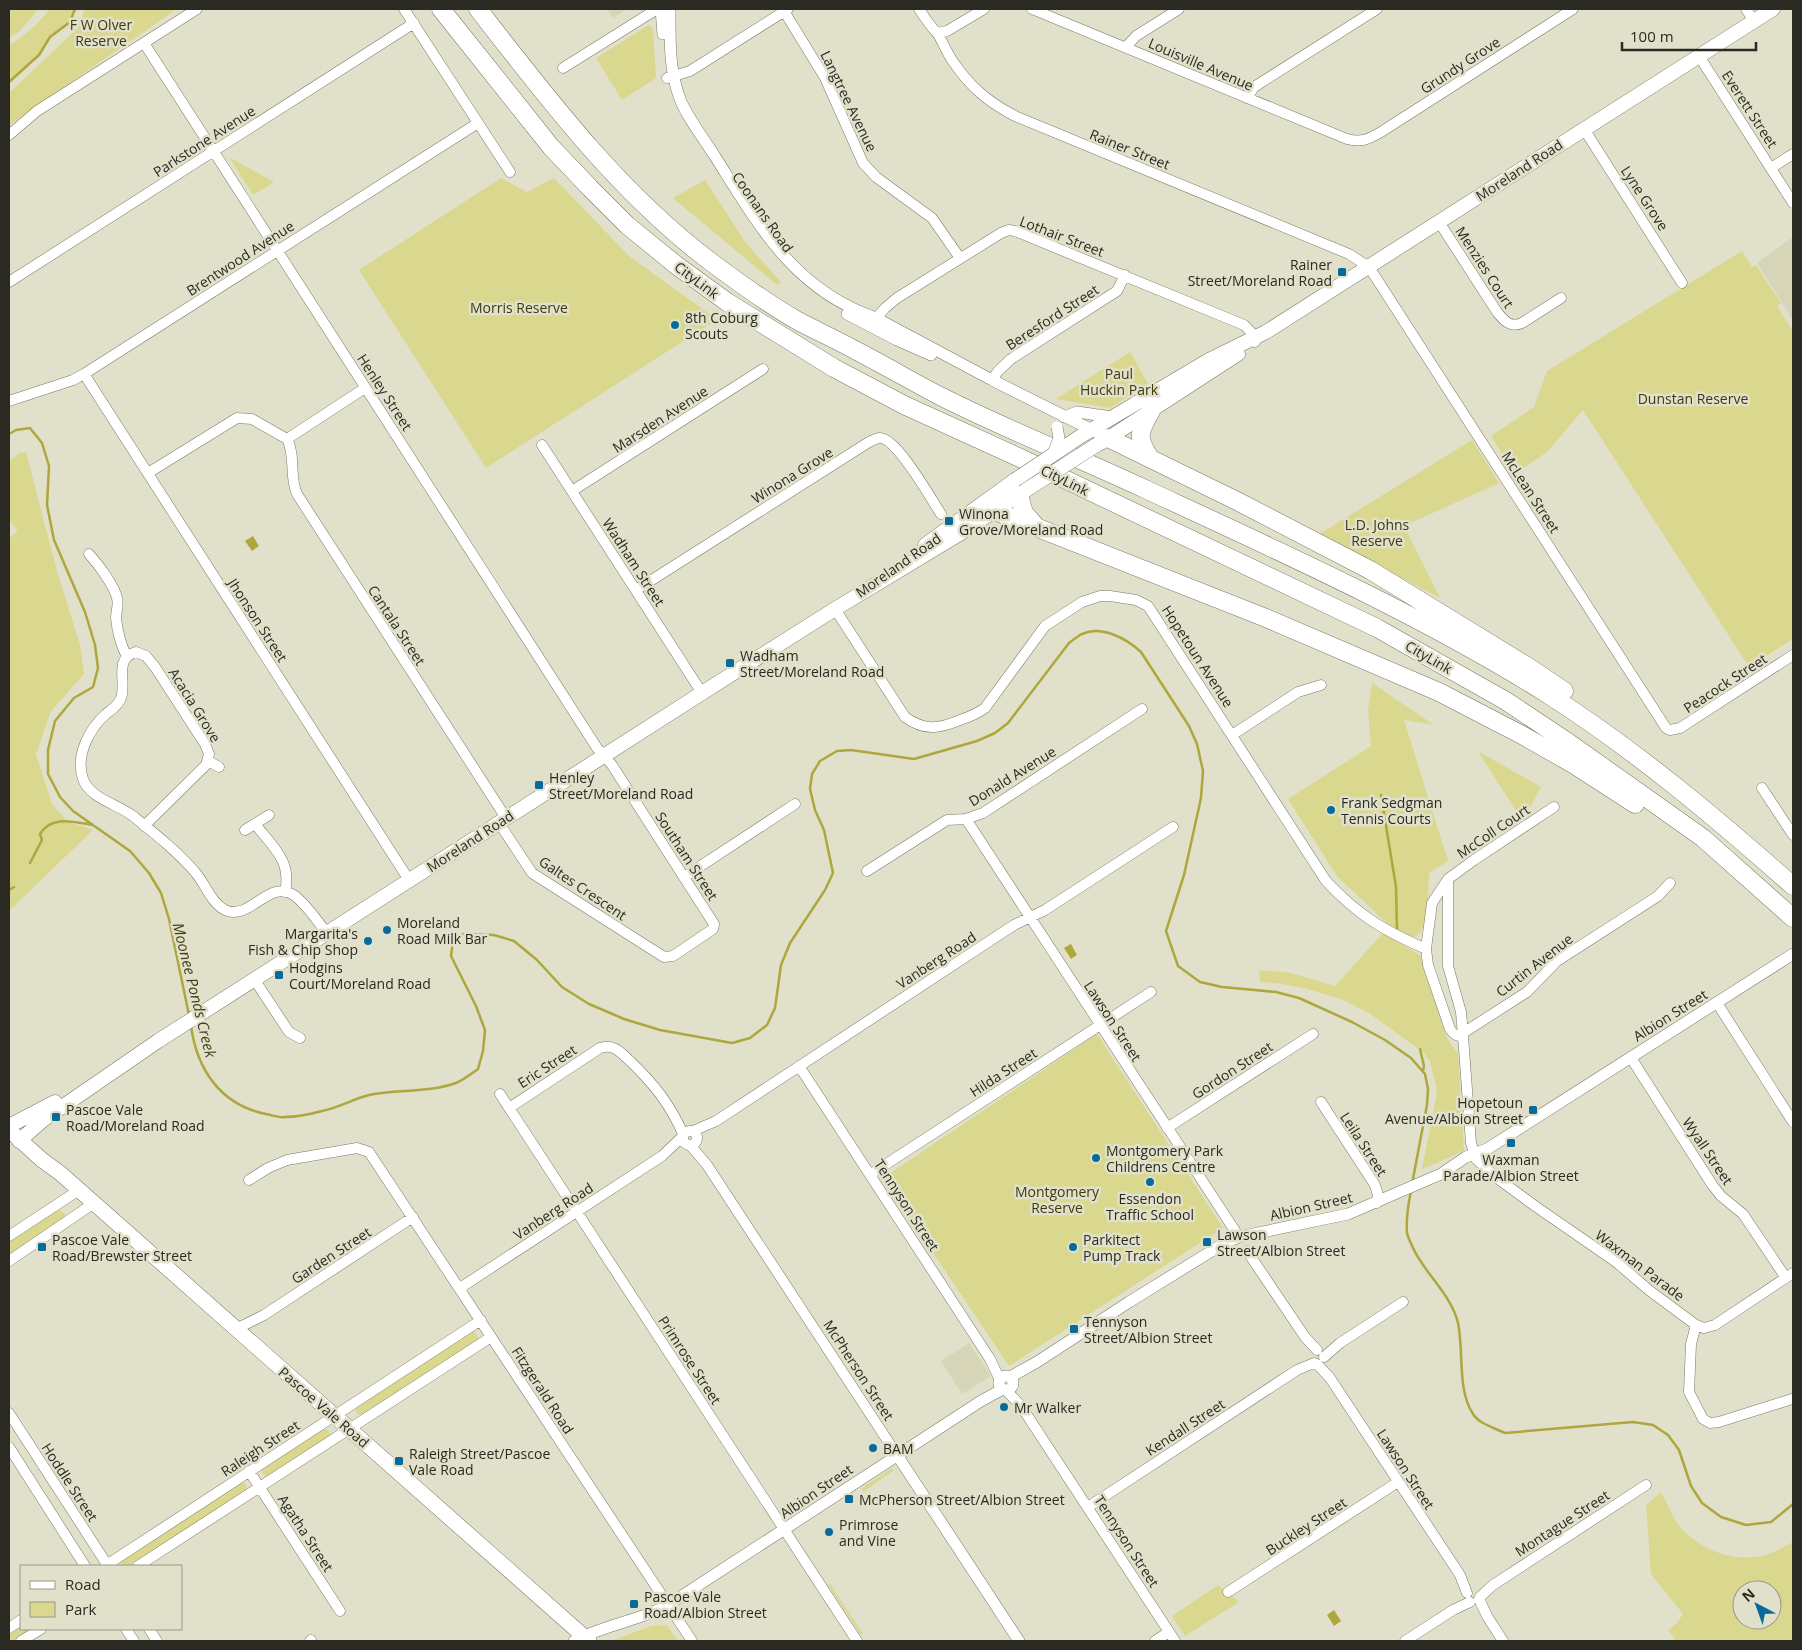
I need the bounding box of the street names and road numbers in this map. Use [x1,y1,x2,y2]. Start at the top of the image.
street label: Grundy Grove [1416,32,1504,98]
street label: Louisville Avenue [1146,33,1257,95]
street label: Langtree Avenue [816,47,882,155]
street label: Everett Street [1718,67,1782,151]
street label: Parkstone Avenue [149,101,259,181]
street label: Rainer Street [1087,124,1173,174]
street label: Moreland Road [1472,135,1566,205]
street label: Lyne Grove [1617,162,1673,234]
street label: Coonans Road [728,168,798,256]
street label: Lothair Street [1017,211,1107,261]
street label: Brentwood Avenue [182,216,298,300]
street label: Menzies Court [1451,222,1519,312]
street label: CityLink [671,257,724,303]
street label: Beresford Street [1002,280,1102,354]
street label: Henley Street [353,350,417,434]
street label: Marsden Avenue [609,381,711,457]
street label: Winona Grove [748,442,836,508]
street label: McLean Street [1498,448,1564,536]
street label: CityLink [1038,460,1093,500]
street label: Wadham Street [598,514,670,610]
street label: Moreland Road [852,529,944,601]
street label: Jhonson Street [223,573,292,665]
street label: Cantala Street [364,581,430,669]
street label: Hopetoun Avenue [1158,601,1238,711]
street label: CityLink [1402,636,1456,678]
street label: Peacock Street [1680,649,1770,717]
street label: Acacia Grove [165,664,225,746]
street label: Donald Avenue [965,742,1059,810]
street label: McColl Court [1453,800,1533,862]
street label: Moreland Road [423,806,517,876]
street label: Southam Street [651,808,723,904]
street label: Galtes Crescent [535,852,631,924]
street label: Vanberg Road [892,927,980,993]
street label: Curtin Avenue [1492,929,1576,1001]
street label: Lawson Street [1080,977,1146,1065]
street label: Albion Street [1629,985,1711,1045]
street label: Gordon Street [1188,1037,1276,1103]
street label: Eric Street [514,1040,580,1092]
street label: Hilda Street [966,1043,1040,1101]
street label: Leila Street [1336,1108,1392,1180]
street label: Wyall Street [1678,1114,1738,1188]
street label: Tennyson Street [870,1155,944,1255]
street label: Vanberg Road [509,1178,597,1244]
street label: Albion Street [1268,1187,1354,1225]
street label: Garden Street [287,1222,375,1288]
street label: Waxman Parade [1591,1225,1689,1305]
street label: Primrose Street [654,1312,726,1408]
street label: McPherson Street [819,1316,899,1424]
street label: Fitzgerald Road [508,1343,578,1437]
street label: Pascoe Vale Road [275,1362,373,1452]
street label: Kendall Street [1142,1394,1228,1460]
street label: Raleigh Street [217,1415,303,1481]
street label: Lawson Street [1373,1425,1439,1513]
street label: Hoddle Street [38,1439,102,1525]
street label: Albion Street [776,1460,856,1522]
street label: Montague Street [1511,1485,1613,1561]
street label: Agatha Street [274,1491,338,1575]
street label: Tennyson Street [1090,1491,1164,1591]
street label: Buckley Street [1262,1493,1350,1559]

